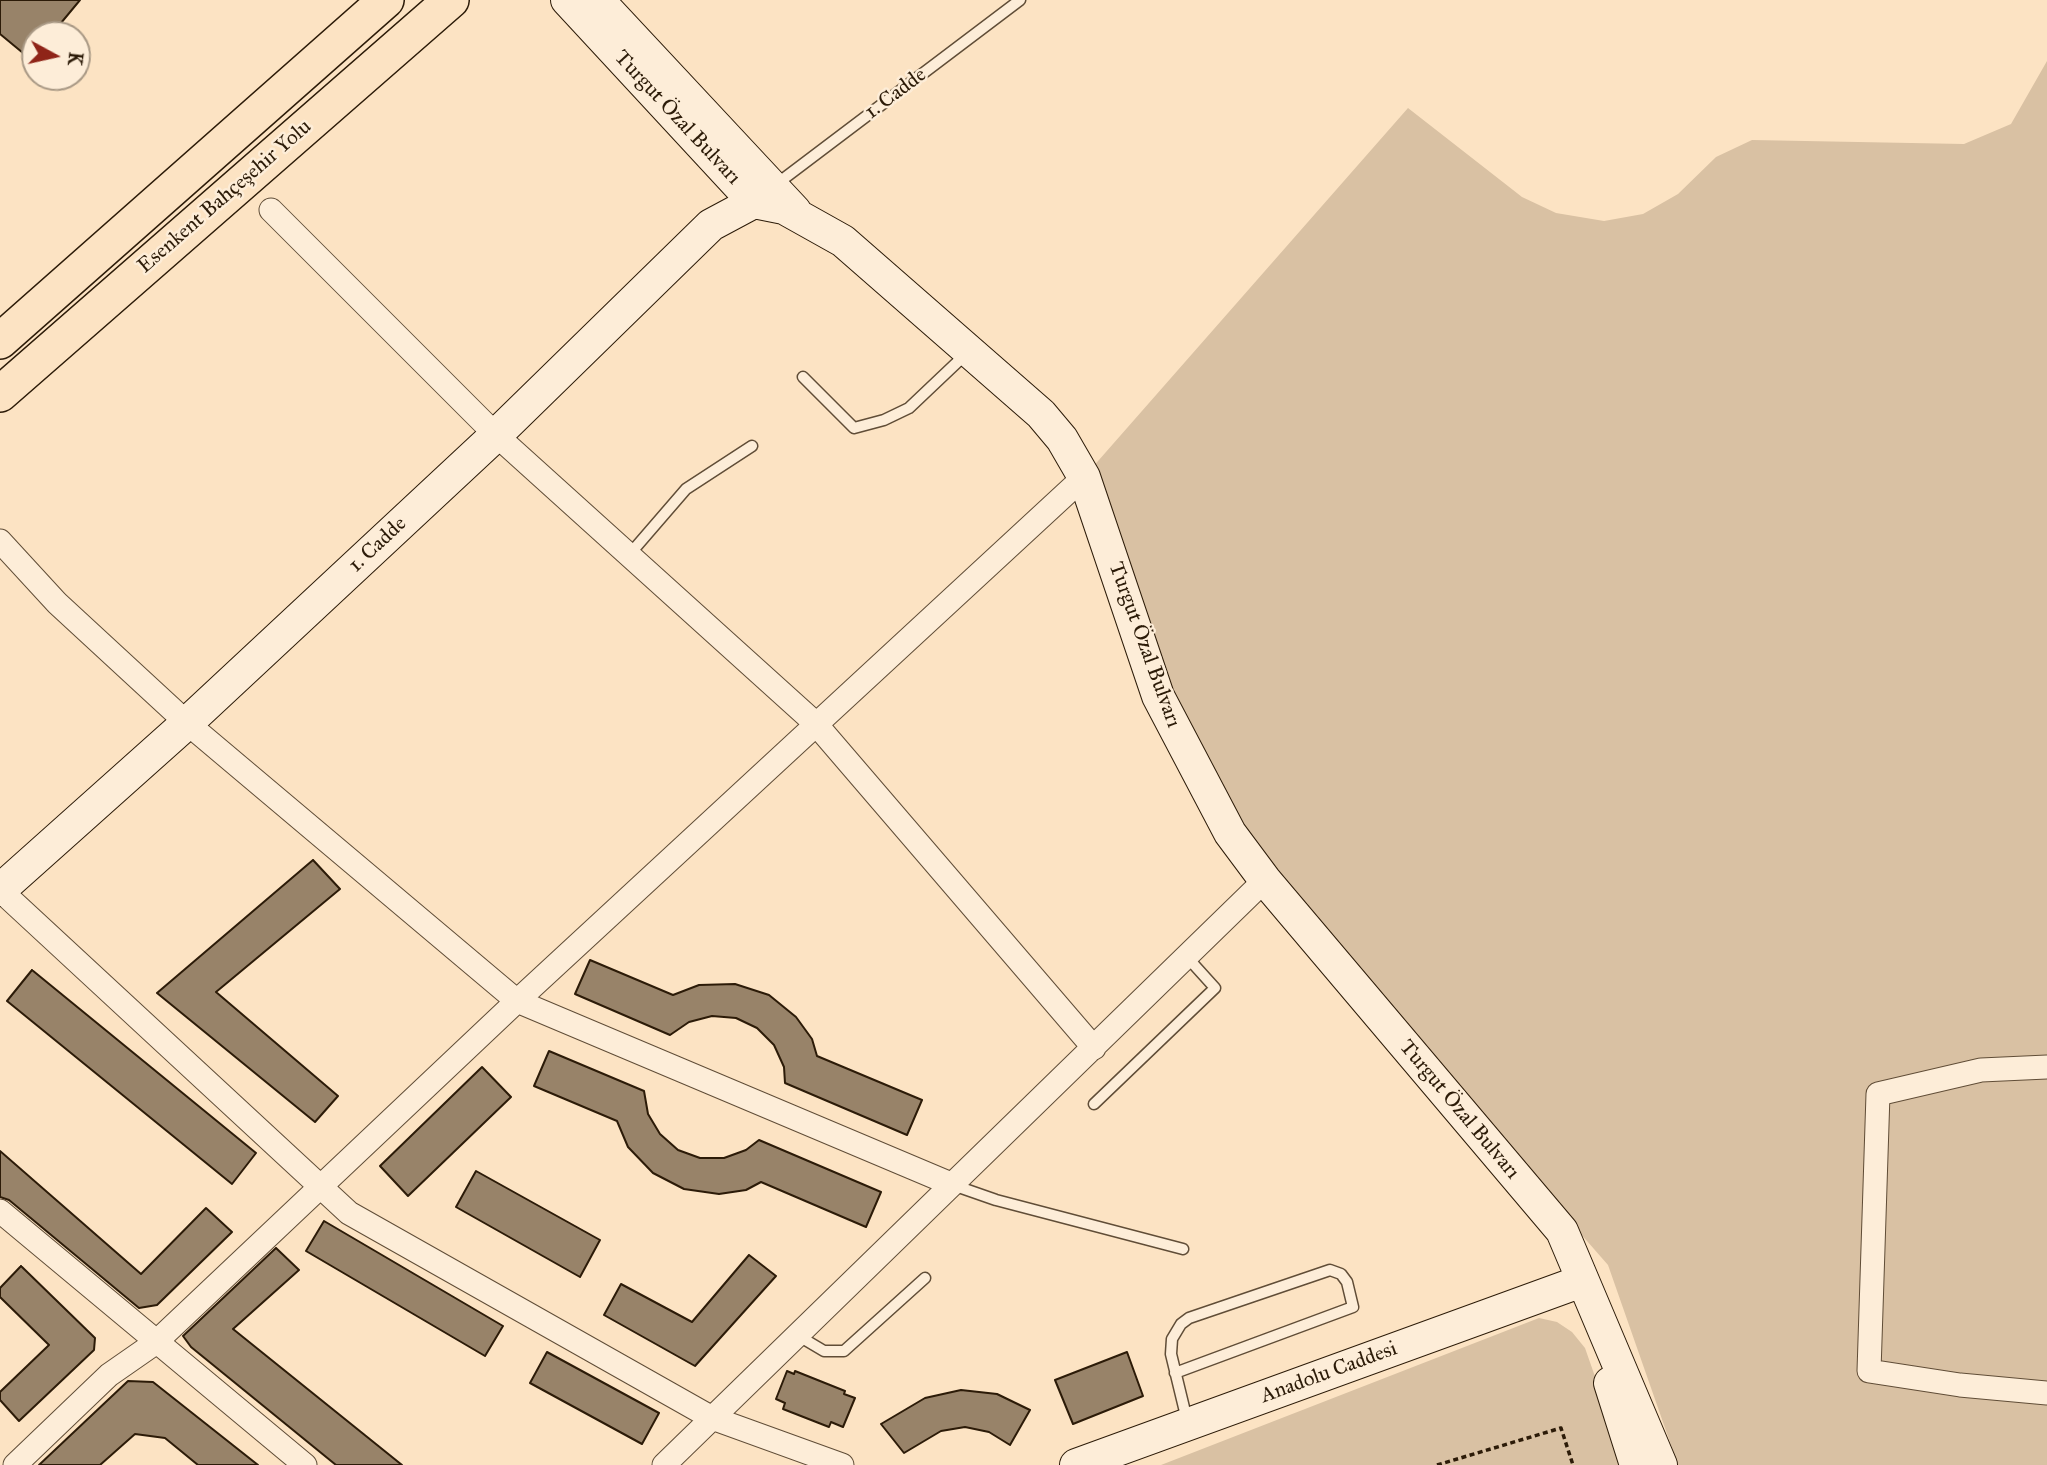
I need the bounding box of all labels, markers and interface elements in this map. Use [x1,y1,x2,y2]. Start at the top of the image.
north arrow [21,21,91,91]
street label: Turgut Özal Bulvarı [608,46,746,190]
text: K [63,50,88,67]
street label: 1. Cadde [860,63,932,125]
street label: Esenkent Bahçeşehir Yolu [133,115,317,279]
street label: 1. Cadde [344,512,412,578]
street label: Turgut Özal Bulvarı [1102,559,1186,731]
street label: Turgut Özal Bulvarı [1393,1035,1525,1185]
street label: Anadolu Caddesi [1257,1337,1401,1409]

